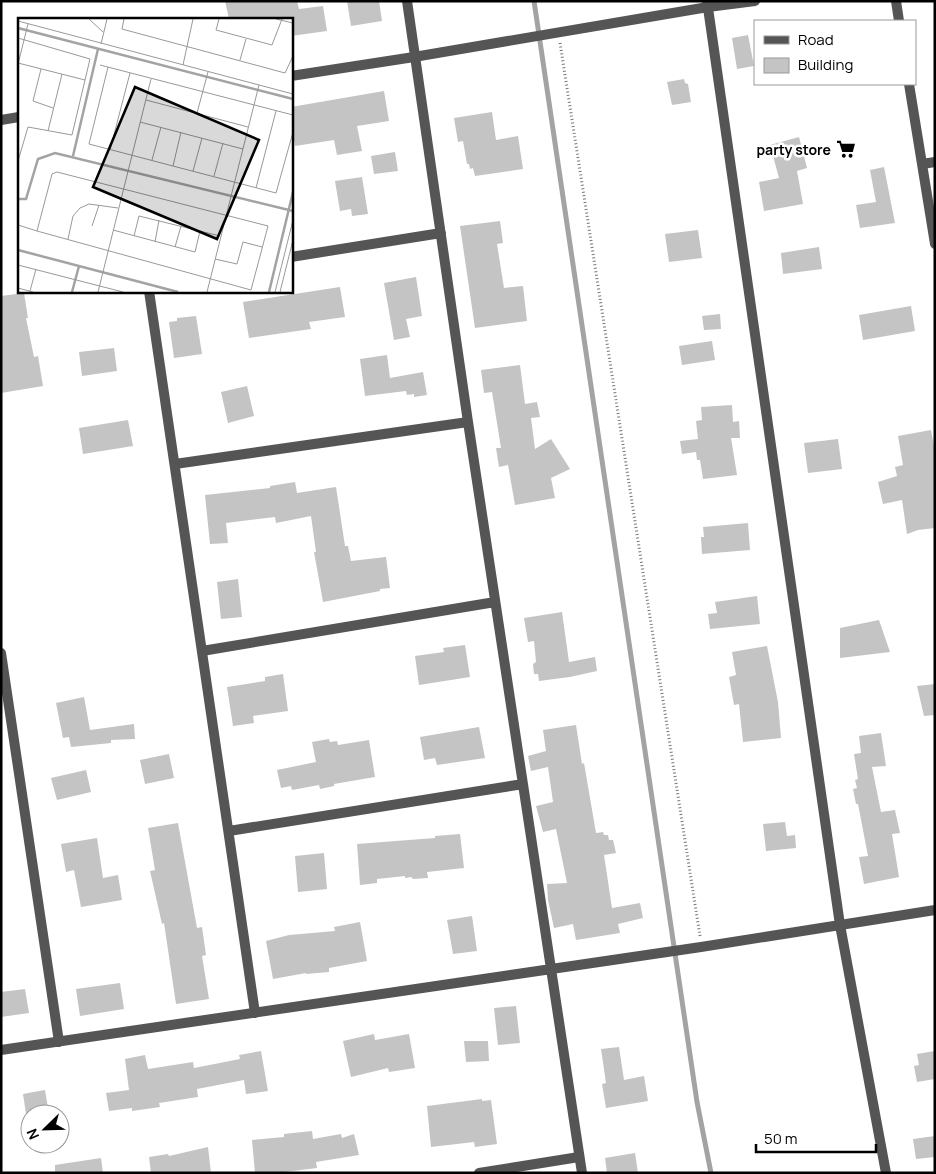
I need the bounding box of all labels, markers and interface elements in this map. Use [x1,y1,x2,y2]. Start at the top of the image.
inset map [18,18,292,292]
legend [754,20,916,85]
text: Road [798,29,834,50]
text: Building [798,54,853,75]
supermarket icon: party store [835,138,857,160]
place label: party store [756,140,831,159]
north arrow [20,1104,70,1154]
scale bar [756,1122,876,1154]
text: N [22,1126,43,1143]
text: 50 m [764,1128,798,1149]

